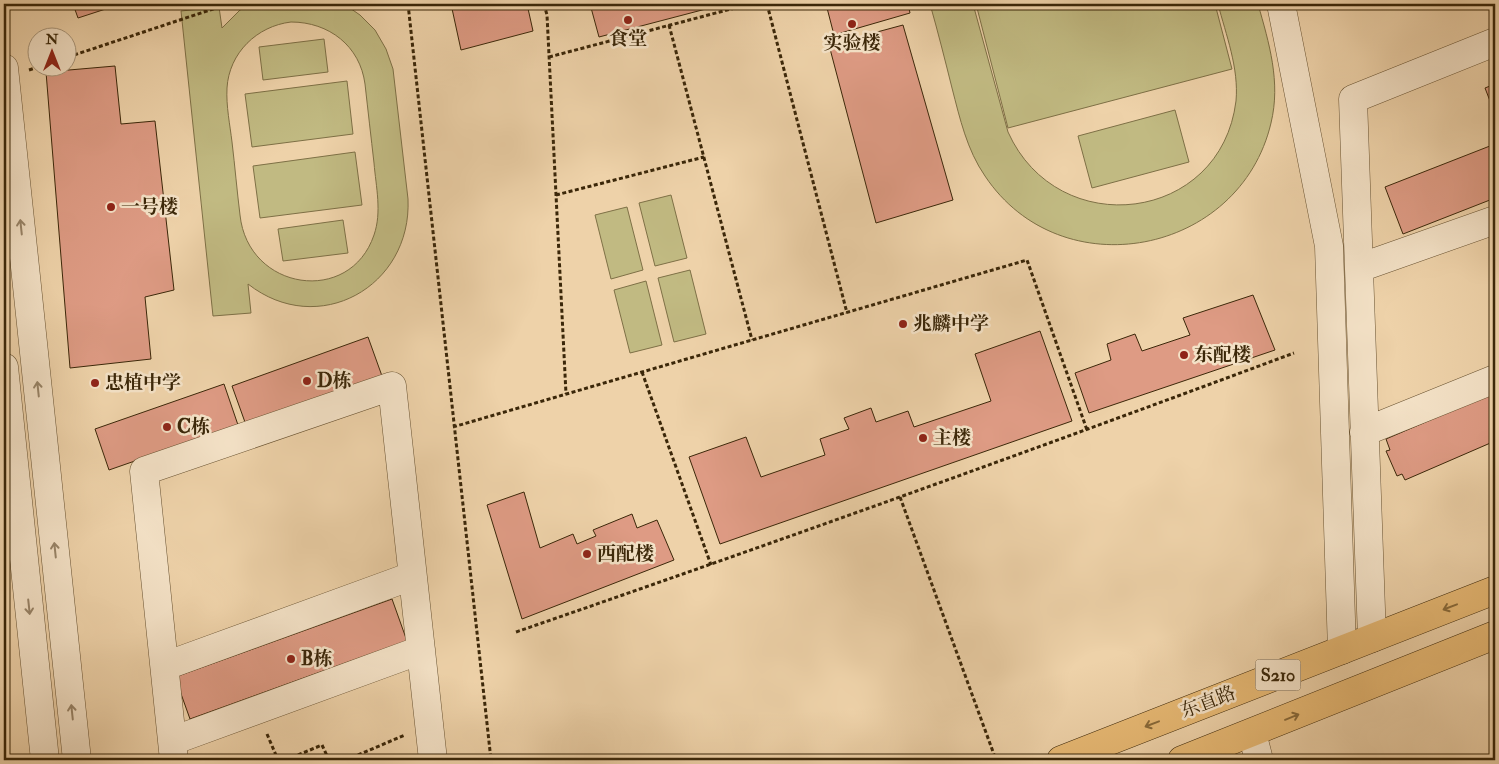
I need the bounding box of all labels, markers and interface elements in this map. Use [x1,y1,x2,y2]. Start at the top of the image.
marker: 食堂 [622,14,634,26]
marker: 实验楼 [846,18,858,30]
place label: 食堂 [609,27,647,51]
north arrow [28,28,78,78]
text: N [45,31,59,48]
place label: 实验楼 [823,31,881,55]
place label: 一号楼 [121,195,178,219]
marker: 一号楼 [105,201,117,213]
one-way arrow [16,219,26,235]
place label: 兆麟中学 [913,312,989,336]
marker: 兆麟中学 [897,318,909,330]
place label: 东配楼 [1194,343,1251,367]
marker: 东配楼 [1178,349,1190,361]
place label: D栋 [317,369,351,393]
place label: 忠植中学 [105,371,181,395]
marker: D栋 [301,375,313,387]
marker: 忠植中学 [89,377,101,389]
one-way arrow [33,381,43,397]
place label: C栋 [177,415,210,439]
marker: C栋 [161,421,173,433]
place label: 主楼 [933,426,971,450]
marker: 主楼 [917,432,929,444]
one-way arrow [50,542,60,558]
place label: 西配楼 [597,542,654,566]
marker: 西配楼 [581,548,593,560]
one-way arrow [24,599,34,615]
one-way arrow [1443,603,1458,613]
place label: B栋 [301,647,332,671]
marker: B栋 [285,653,297,665]
road number: S210 [1256,660,1300,690]
street label: 东直路 [1177,681,1239,723]
one-way arrow [67,704,77,720]
one-way arrow [1284,711,1299,721]
one-way arrow [1145,720,1160,730]

